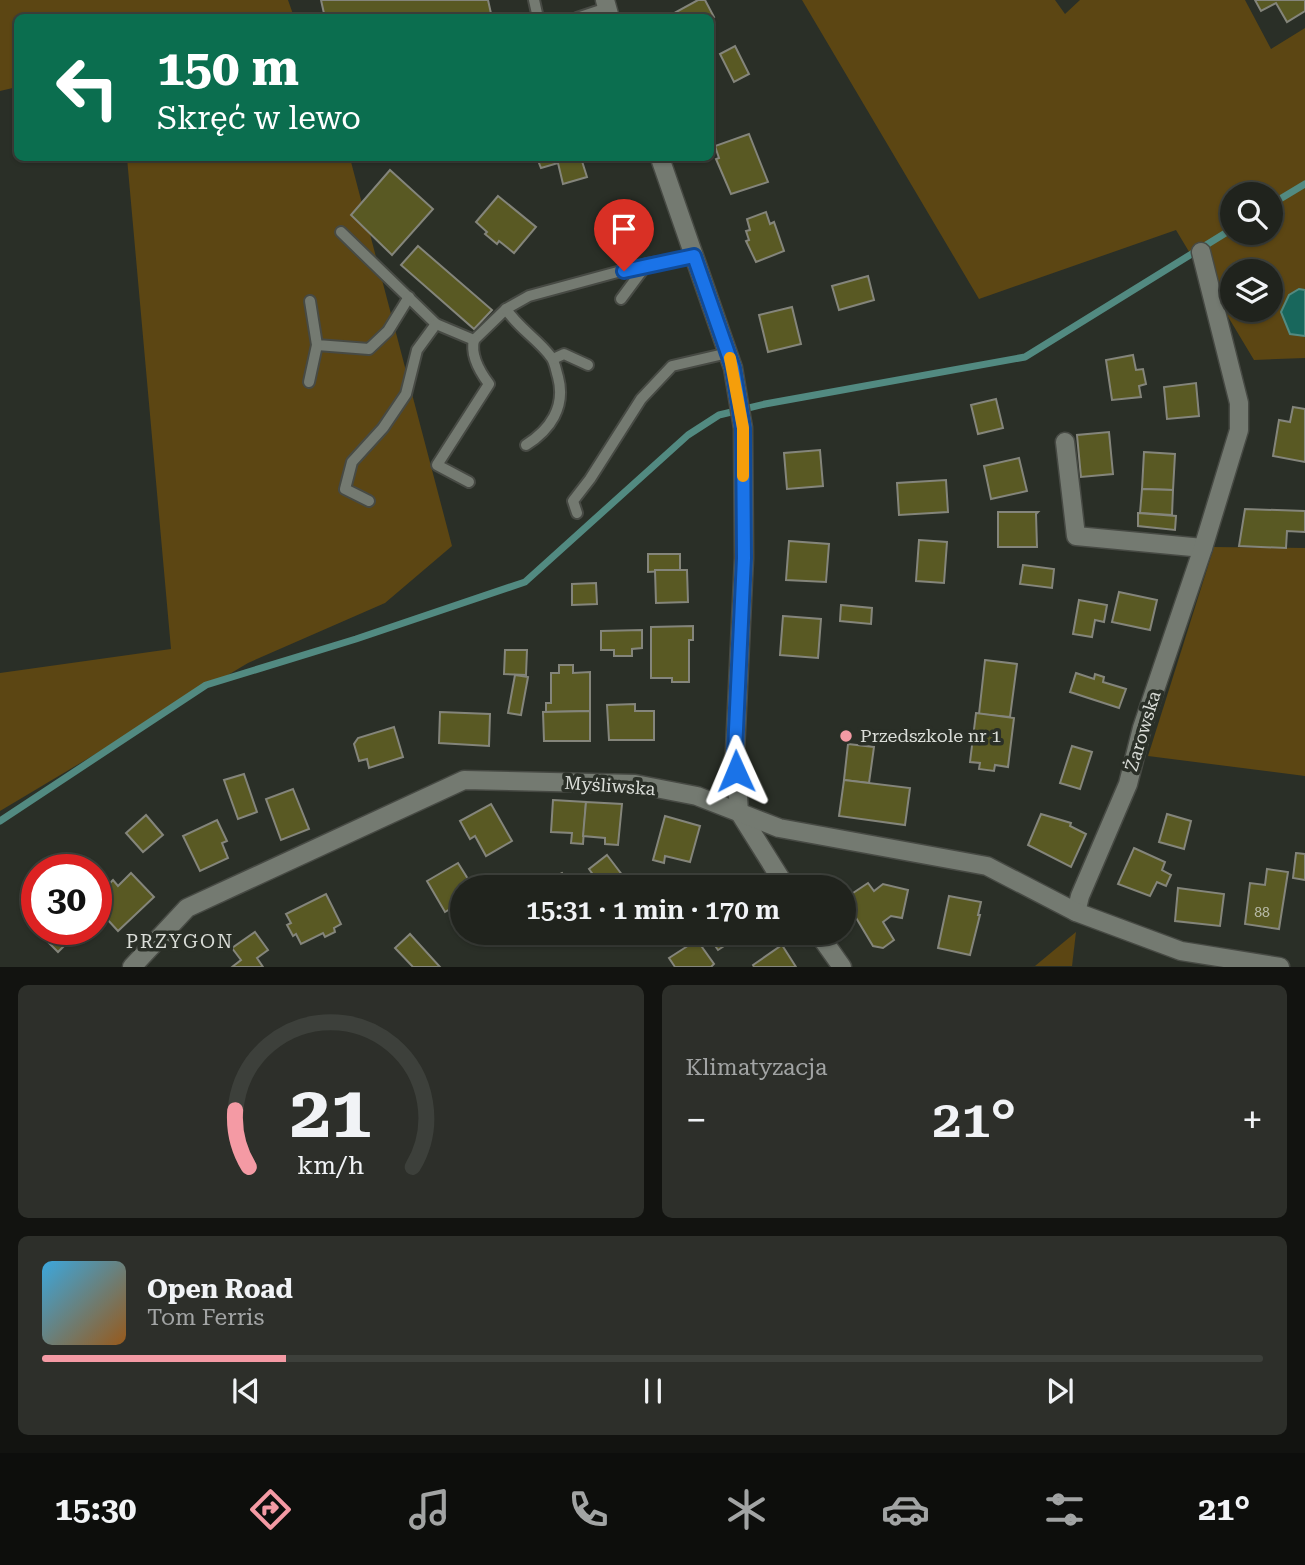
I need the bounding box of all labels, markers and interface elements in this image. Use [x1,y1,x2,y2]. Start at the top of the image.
text: 150 m [157,40,299,97]
icon: left [42,42,133,133]
text: Skręć w lewo [157,99,361,137]
map controls [1220,182,1283,322]
button: search [1220,182,1283,245]
pin [594,199,654,271]
icon: arrive [605,210,643,248]
button: layers [1220,259,1283,322]
street label: Żarowska [1120,688,1165,774]
place label: Przedszkole nr 1 [860,725,1001,746]
marker: Przedszkole nr 1 [838,728,854,744]
position arrow [699,734,773,808]
street label: Myśliwska [564,772,657,799]
speed limit sign: 30 [21,854,112,945]
text: 15:31 · 1 min · 170 m [526,895,780,925]
house number: 88 [1254,904,1270,920]
district label: PRZYGON [126,930,234,953]
text: Klimatyzacja [686,1054,827,1081]
text: 21 [290,1071,372,1156]
text: 21° [932,1089,1016,1150]
text: − [686,1098,707,1142]
text: + [1242,1098,1263,1142]
text: km/h [297,1151,364,1180]
text: Open Road [147,1274,293,1304]
text: Tom Ferris [147,1304,264,1331]
icon: previous [227,1372,265,1410]
icon: pause [634,1372,672,1410]
icon: next [1041,1372,1079,1410]
icon: directions [246,1485,295,1534]
icon: music [405,1485,454,1534]
icon: phone [564,1485,613,1534]
icon: climate [722,1485,771,1534]
icon: car [881,1485,930,1534]
icon: filters [1040,1485,1089,1534]
text: 15:30 [55,1490,137,1528]
text: 21° [1198,1490,1250,1528]

